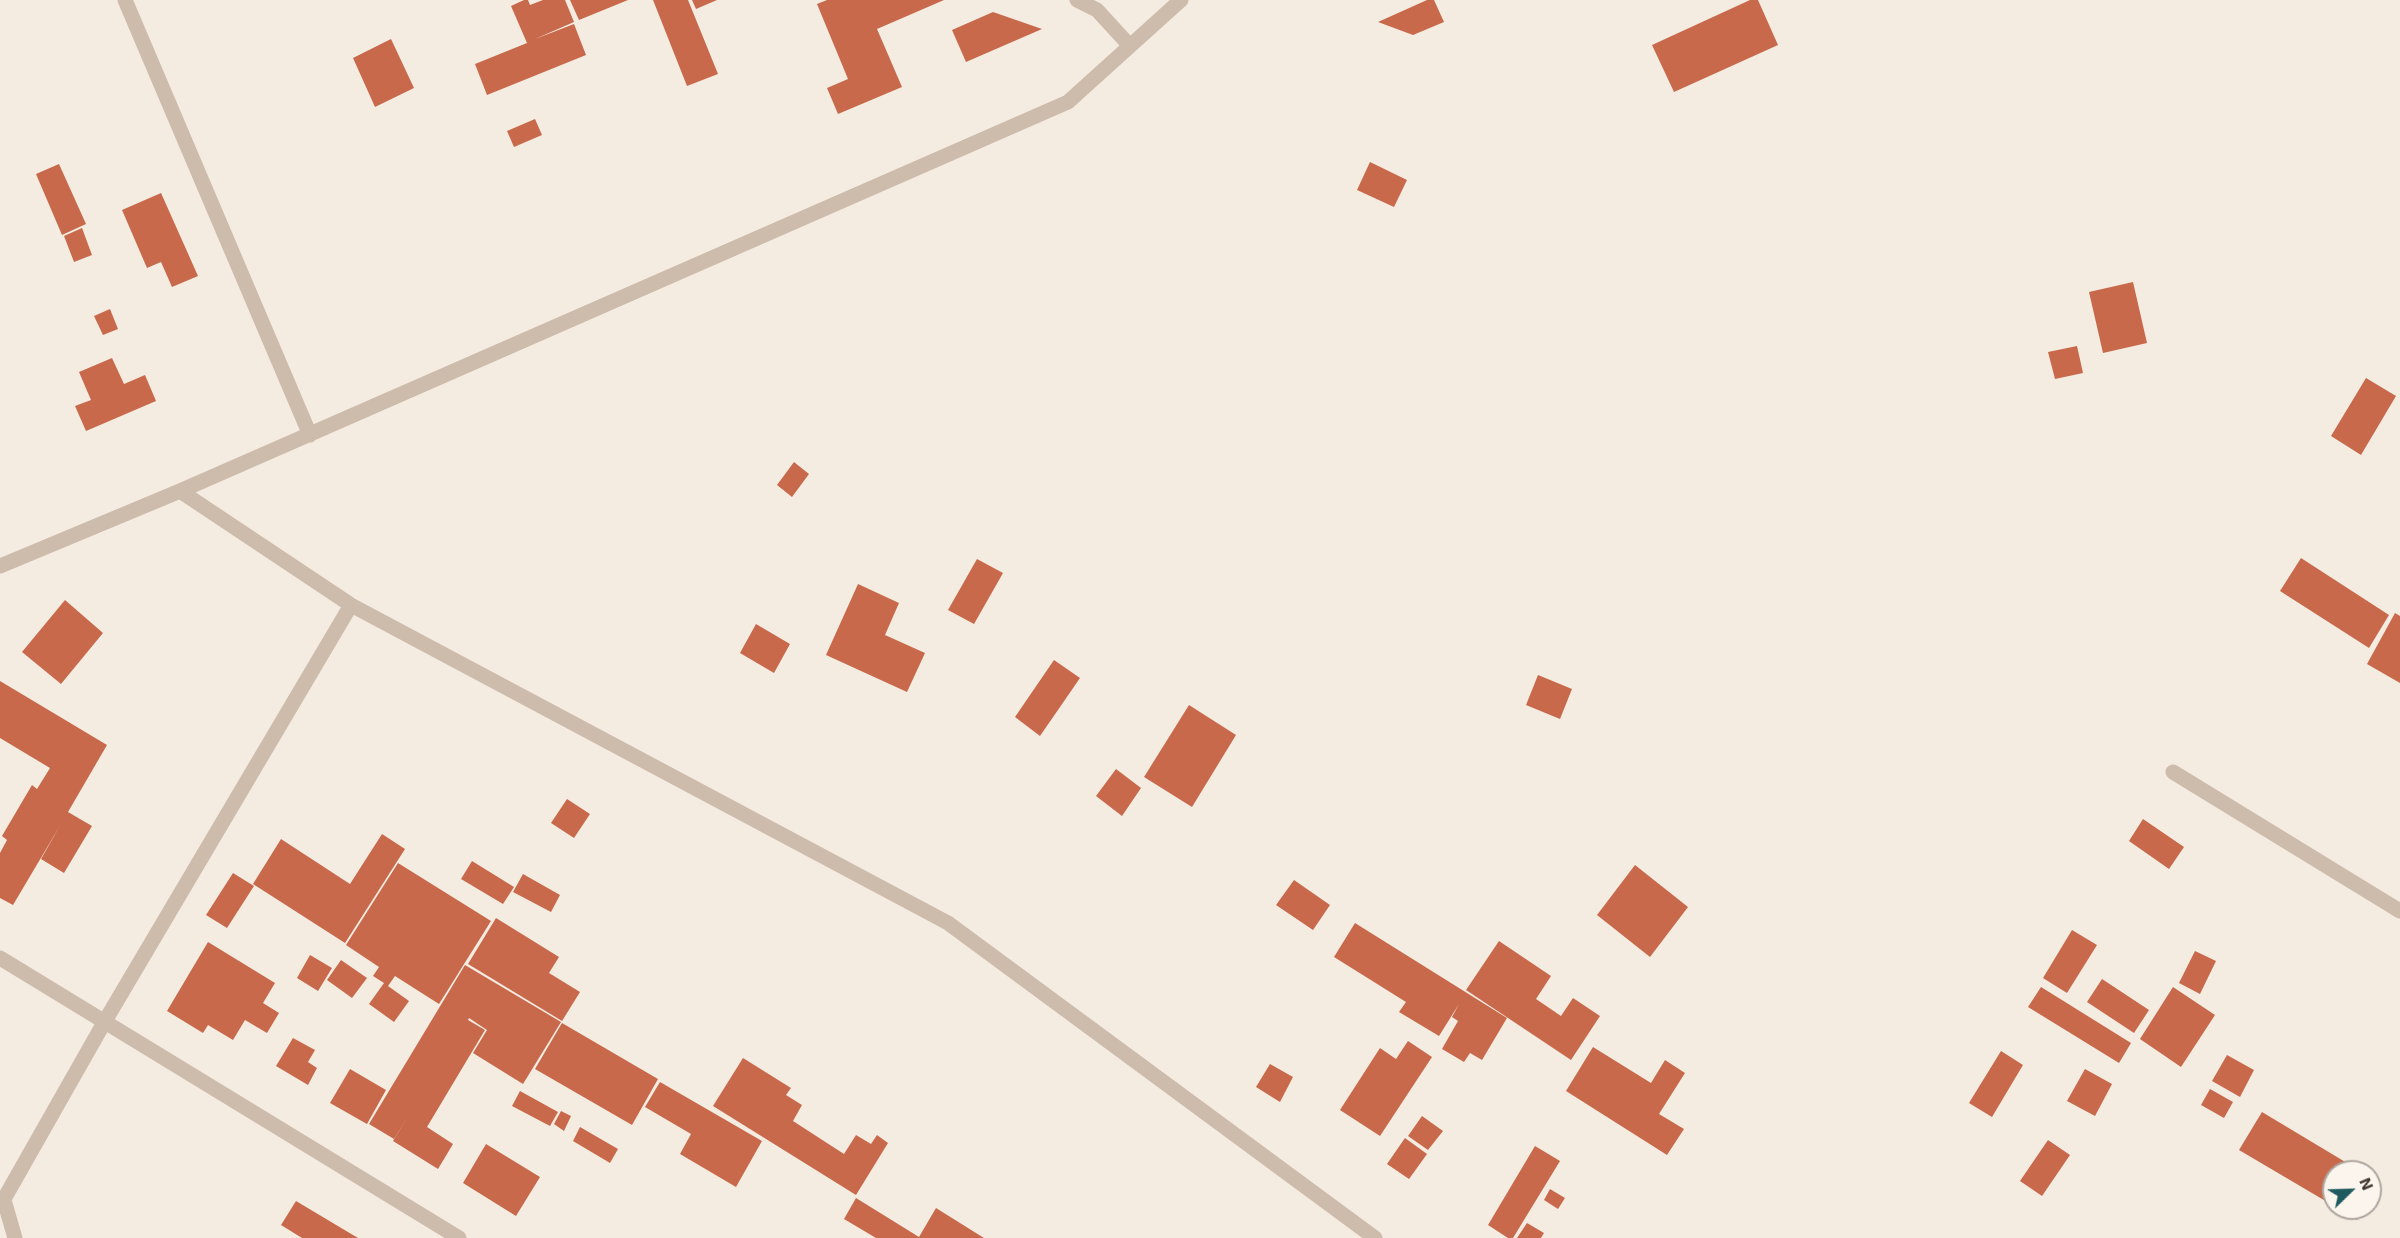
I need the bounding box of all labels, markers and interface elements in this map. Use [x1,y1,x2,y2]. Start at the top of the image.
north arrow [2322,1160,2382,1220]
text: N [2356,1175,2378,1193]

